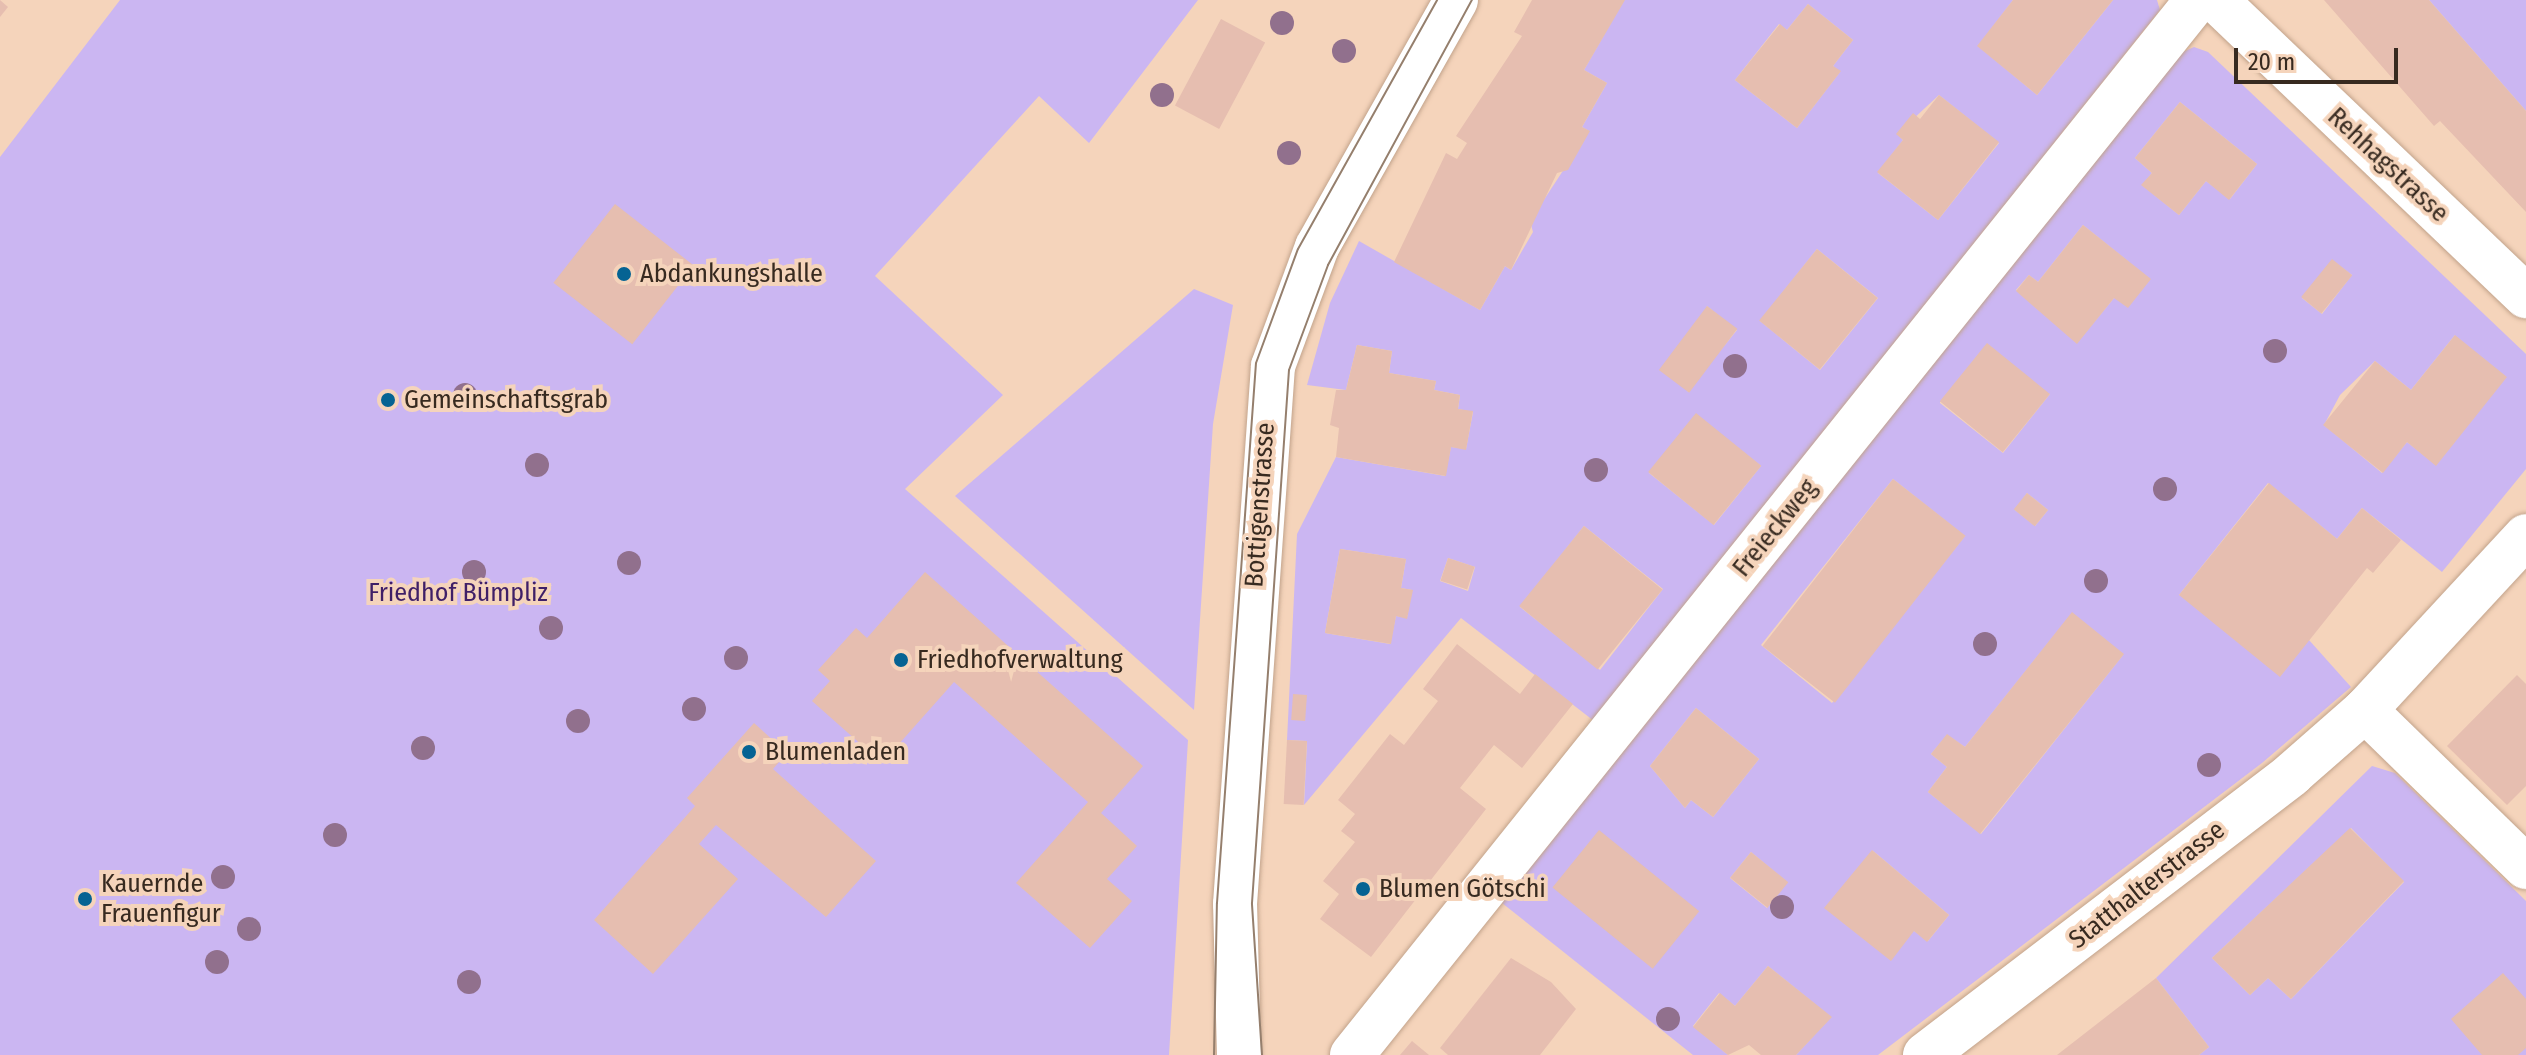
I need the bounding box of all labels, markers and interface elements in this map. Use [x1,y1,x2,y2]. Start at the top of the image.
scale bar [2238,32,2402,82]
text: 20 m [2248,48,2295,76]
street label: Rehhagstrasse [2321,101,2455,229]
place label: Abdankungshalle [640,258,823,290]
marker: Abdankungshalle [615,265,633,283]
place label: Gemeinschaftsgrab [404,384,608,416]
marker: Gemeinschaftsgrab [379,391,397,409]
street label: Bottigenstrasse [1239,422,1281,588]
street label: Freieckweg [1726,473,1824,583]
park label: Friedhof Bümpliz [368,577,548,609]
place label: Friedhofverwaltung [917,644,1123,676]
marker: Friedhofverwaltung [892,651,910,669]
place label: Blumenladen [765,736,906,768]
marker: Blumenladen [740,743,758,761]
street label: Statthalterstrasse [2063,815,2231,955]
place label: Kauernde Frauenfigur [101,868,221,930]
place label: Blumen Götschi [1379,873,1546,905]
marker: Blumen Götschi [1354,880,1372,898]
marker: Kauernde Frauenfigur [76,890,94,908]

